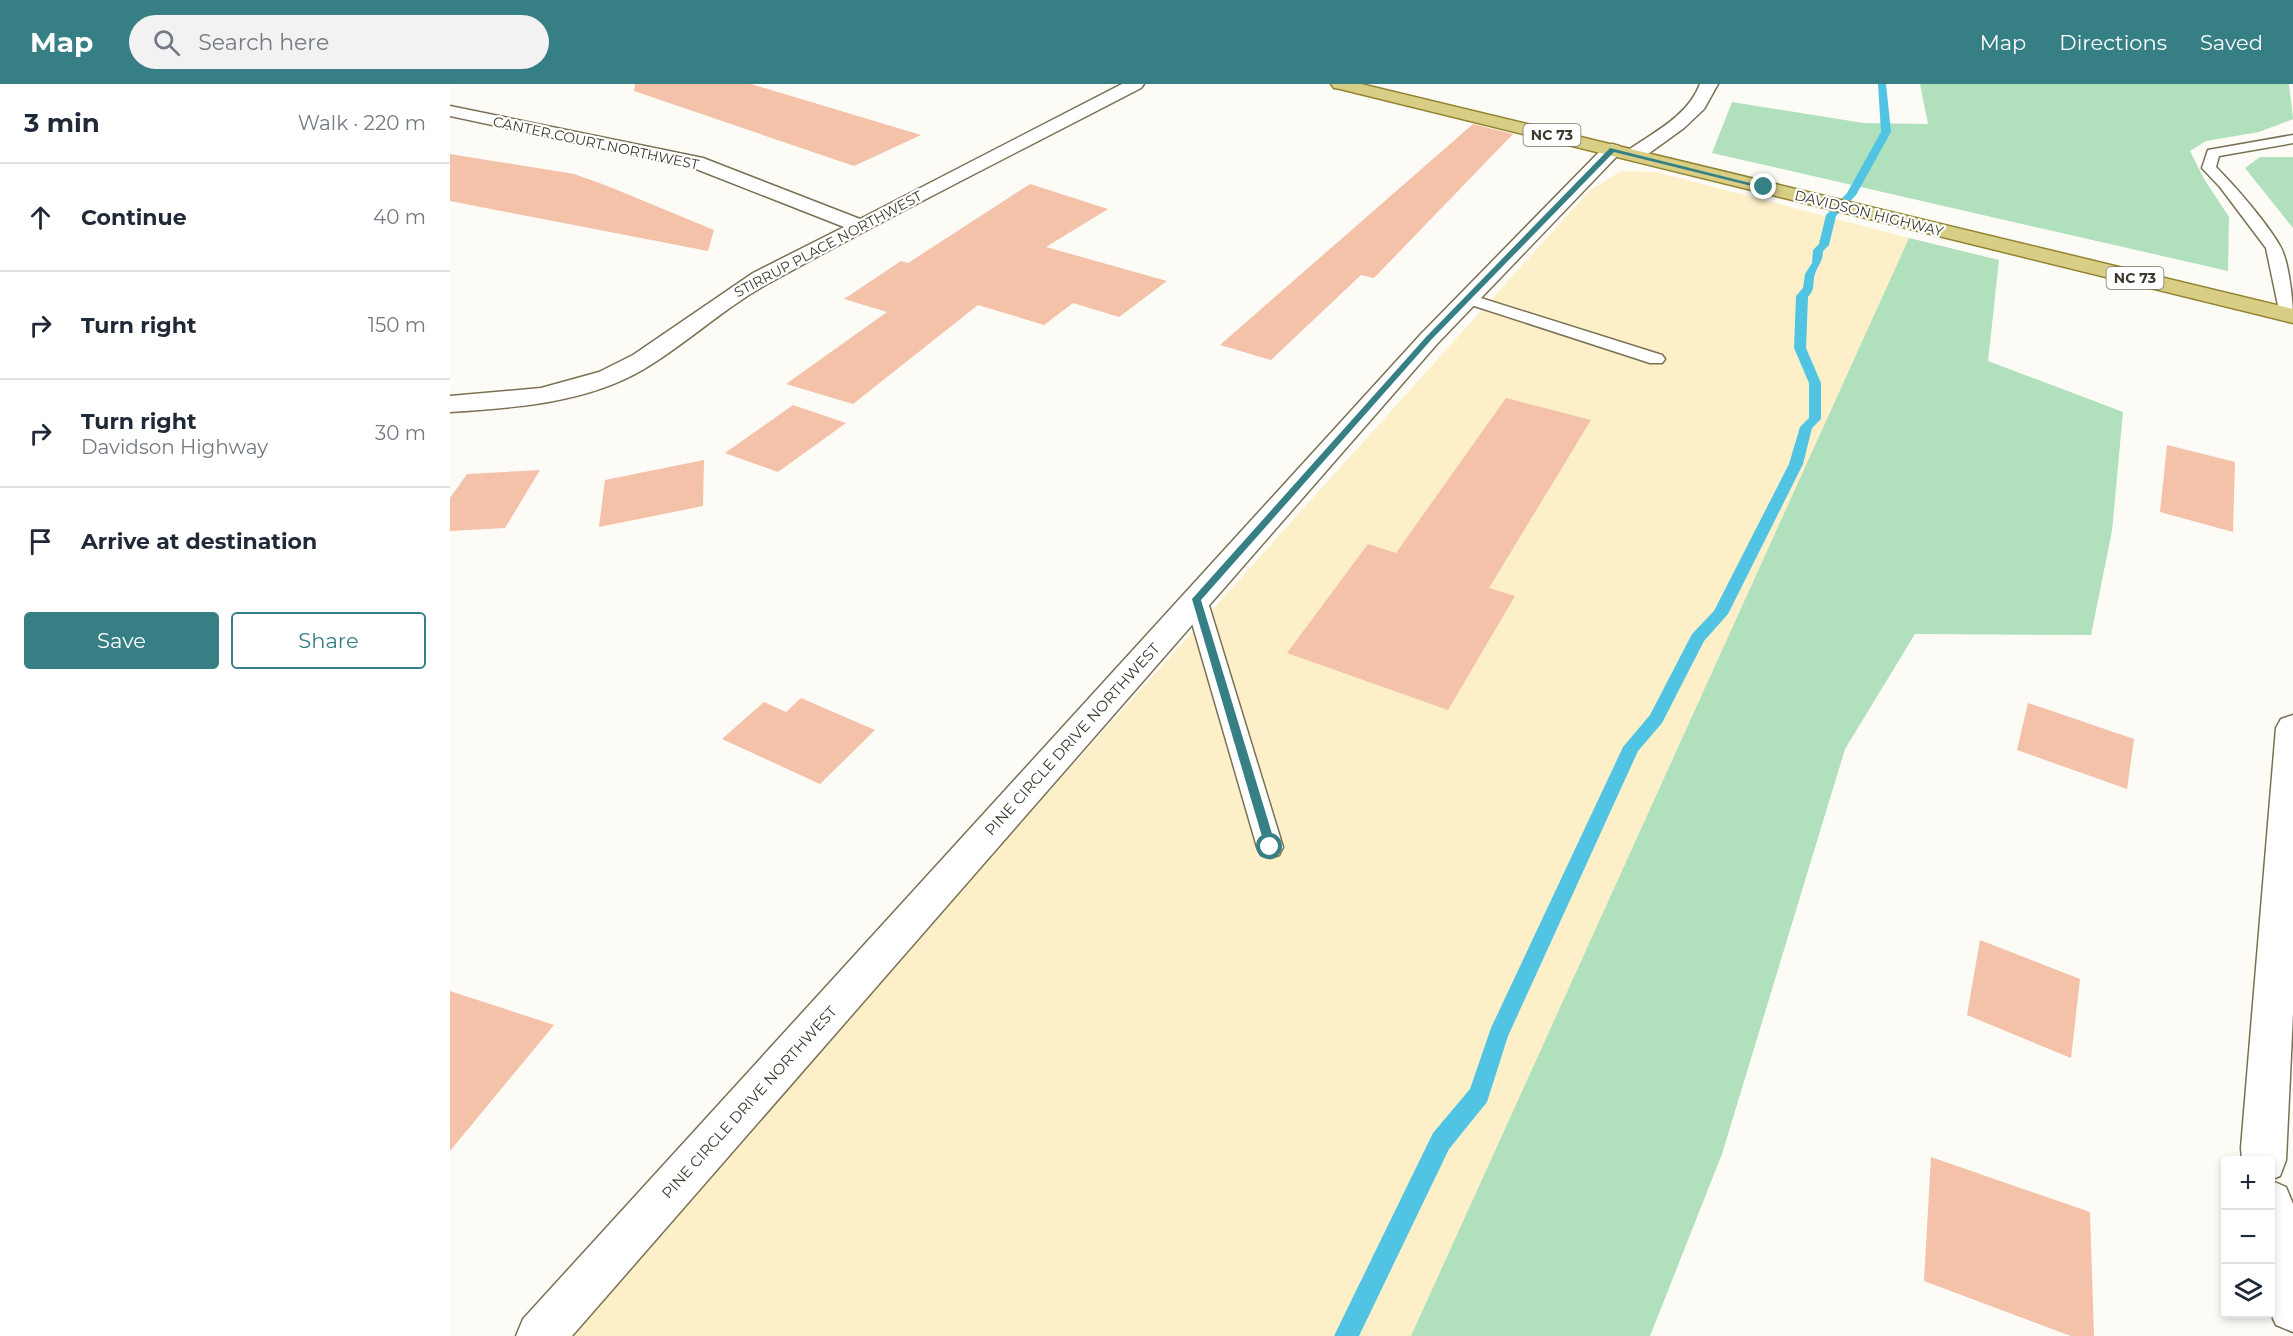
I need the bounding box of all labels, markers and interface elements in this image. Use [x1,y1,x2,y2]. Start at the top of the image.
search box [129,15,549,69]
text: Map [30,25,93,59]
icon: search [150,26,183,59]
text: Search here [198,29,329,56]
text: Map [1980,30,2026,55]
text: Directions [2059,30,2167,55]
text: Saved [2200,30,2263,55]
text: 3 min [24,107,100,139]
text: Walk · 220 m [298,111,426,135]
street label: CANTER COURT NORTHWEST [492,112,700,174]
road number: NC 73 [1524,124,1580,146]
route end [1750,173,1776,199]
street label: DAVIDSON HIGHWAY [1793,186,1945,240]
street label: STIRRUP PLACE NORTHWEST [731,187,925,301]
icon: ahead [24,201,57,234]
text: Continue [81,204,187,231]
text: 40 m [373,205,426,229]
road number: NC 73 [2106,267,2164,289]
icon: right [24,309,57,342]
text: Turn right [81,312,196,339]
text: 150 m [368,313,426,337]
text: Turn right [81,408,196,435]
icon: right [24,417,57,450]
text: 30 m [375,421,426,445]
text: Davidson Highway [81,435,268,459]
icon: arrive [24,525,57,558]
text: Arrive at destination [81,528,317,555]
button: Save [24,612,219,669]
button: Share [231,612,426,669]
street label: PINE CIRCLE DRIVE NORTHWEST [980,638,1164,839]
route start [1256,833,1282,859]
street label: PINE CIRCLE DRIVE NORTHWEST [657,1001,841,1202]
map controls [2221,1156,2275,1318]
button: + [2221,1156,2275,1210]
button: − [2221,1210,2275,1264]
button: layers [2221,1264,2275,1318]

